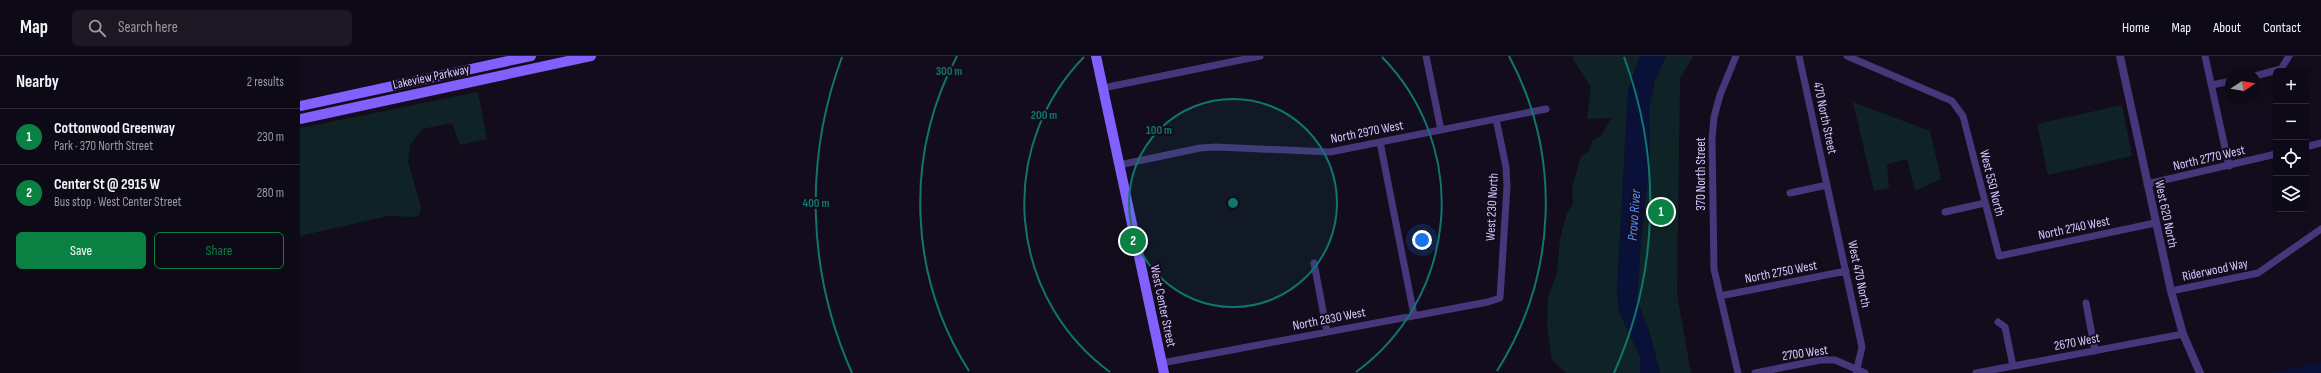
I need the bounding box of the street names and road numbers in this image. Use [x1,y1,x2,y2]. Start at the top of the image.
street label: Lakeview Parkway [391,61,471,93]
street label: 470 North Street [1810,80,1840,156]
street label: North 2970 West [1329,117,1405,147]
street label: 370 North Street [1693,137,1709,211]
street label: North 2770 West [2172,142,2247,174]
street label: West 550 North [1976,148,2008,218]
street label: West 230 North [1482,172,1502,242]
street label: West 620 North [2151,179,2181,249]
street label: North 2740 West [2037,213,2111,243]
street label: West 470 North [1844,239,1874,309]
street label: Riderwood Way [2181,255,2249,285]
street label: North 2750 West [1744,257,1819,287]
street label: West Center Street [1146,263,1180,349]
street label: North 2830 West [1291,304,1367,334]
street label: 2670 West [2053,330,2101,354]
street label: 2700 West [1781,342,1829,364]

